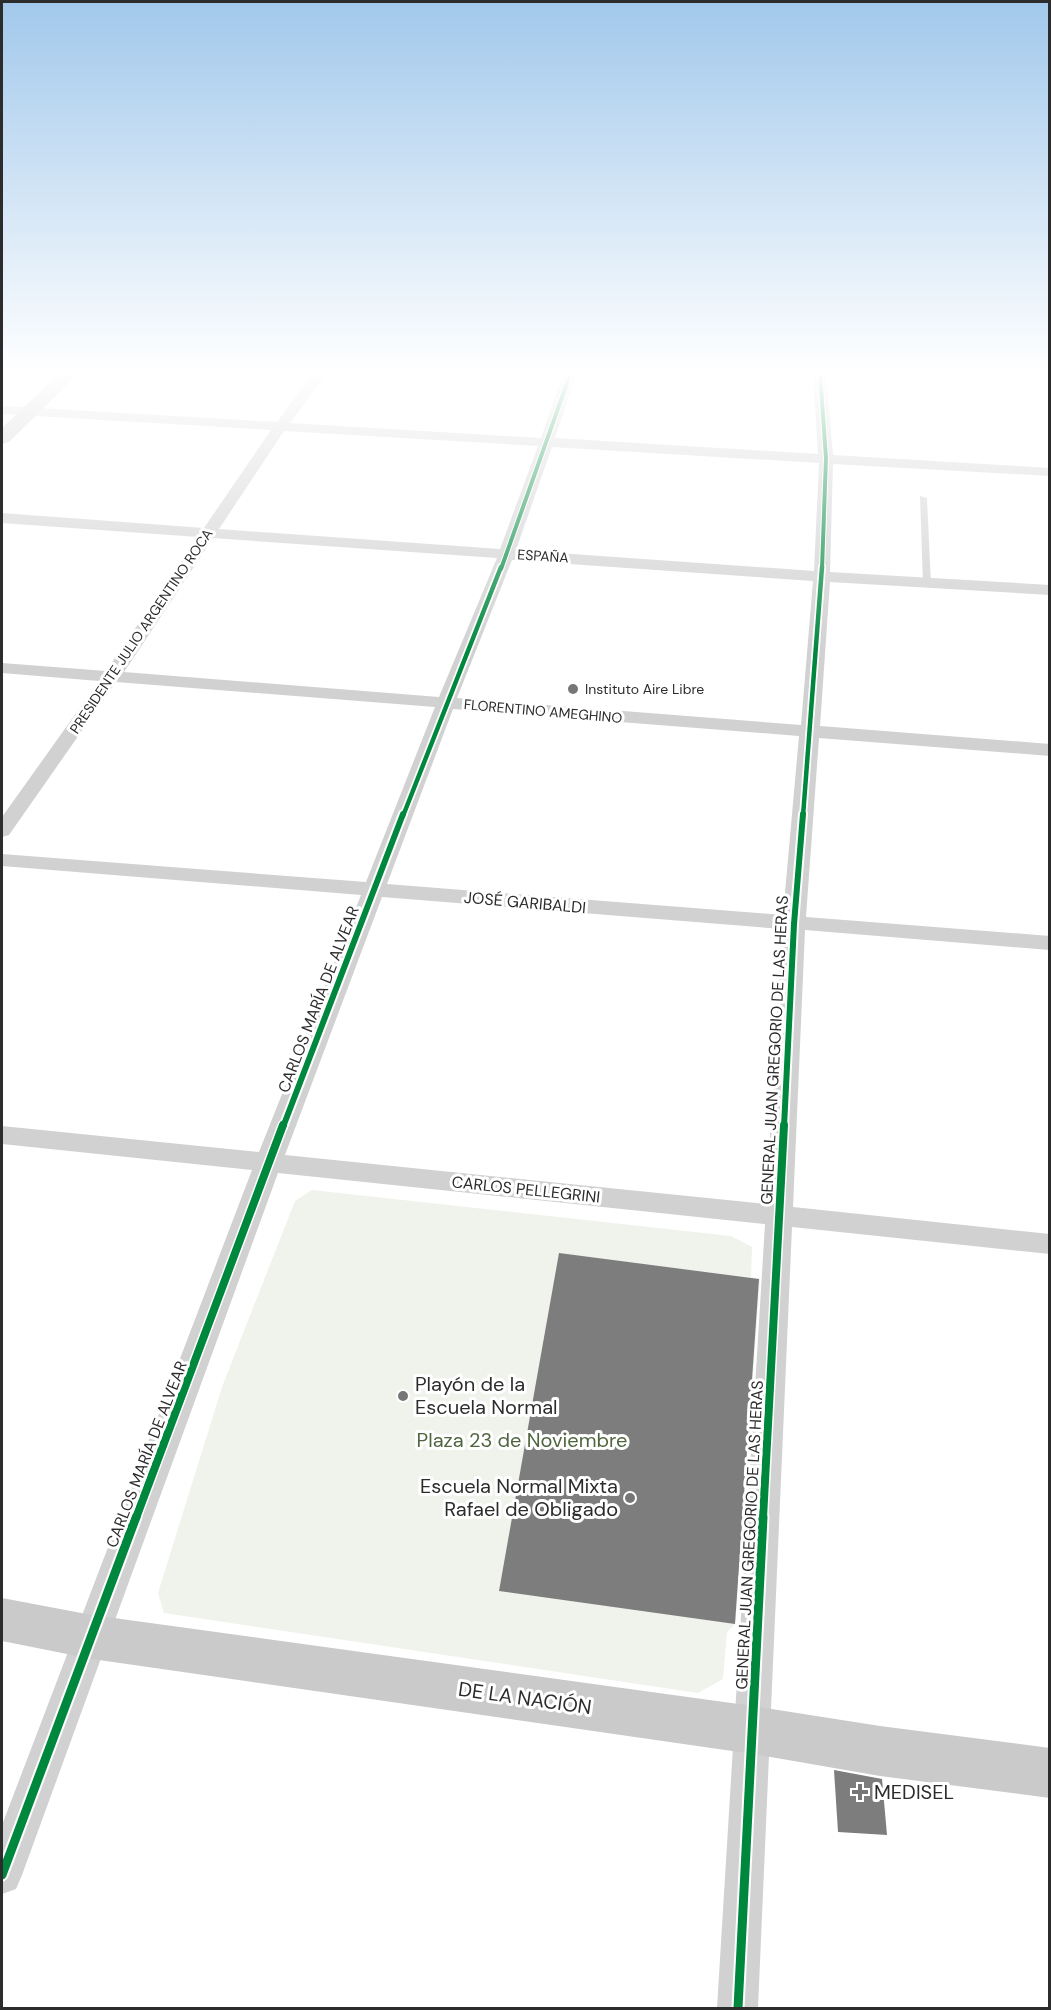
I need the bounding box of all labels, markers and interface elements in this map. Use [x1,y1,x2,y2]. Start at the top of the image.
street label: PRESIDENTE JULIO ARGENTINO ROCA [66,525,216,737]
street label: ESPAÑA [517,545,569,567]
place label: Instituto Aire Libre [585,680,704,698]
marker: Instituto Aire Libre [566,682,580,696]
street label: FLORENTINO AMEGHINO [463,695,623,727]
street label: JOSÉ GARIBALDI [463,887,587,918]
street label: GENERAL JUAN GREGORIO DE LAS HERAS [756,895,793,1205]
street label: CARLOS MARÍA DE ALVEAR [273,903,364,1095]
street label: CARLOS PELLEGRINI [451,1171,601,1208]
street label: CARLOS MARÍA DE ALVEAR [101,1358,192,1550]
place label: Playón de la Escuela Normal [415,1371,558,1420]
street label: GENERAL JUAN GREGORIO DE LAS HERAS [731,1380,768,1690]
marker: Playón de la Escuela Normal [396,1389,410,1403]
park label: Plaza 23 de Noviembre [417,1427,627,1453]
place label: Escuela Normal Mixta Rafael de Obligado [420,1473,618,1522]
marker: Escuela Normal Mixta Rafael de Obligado [623,1491,637,1505]
street label: DE LA NACIÓN [457,1676,593,1720]
place label: MEDISEL [874,1779,954,1805]
marker: MEDISEL [851,1783,869,1801]

